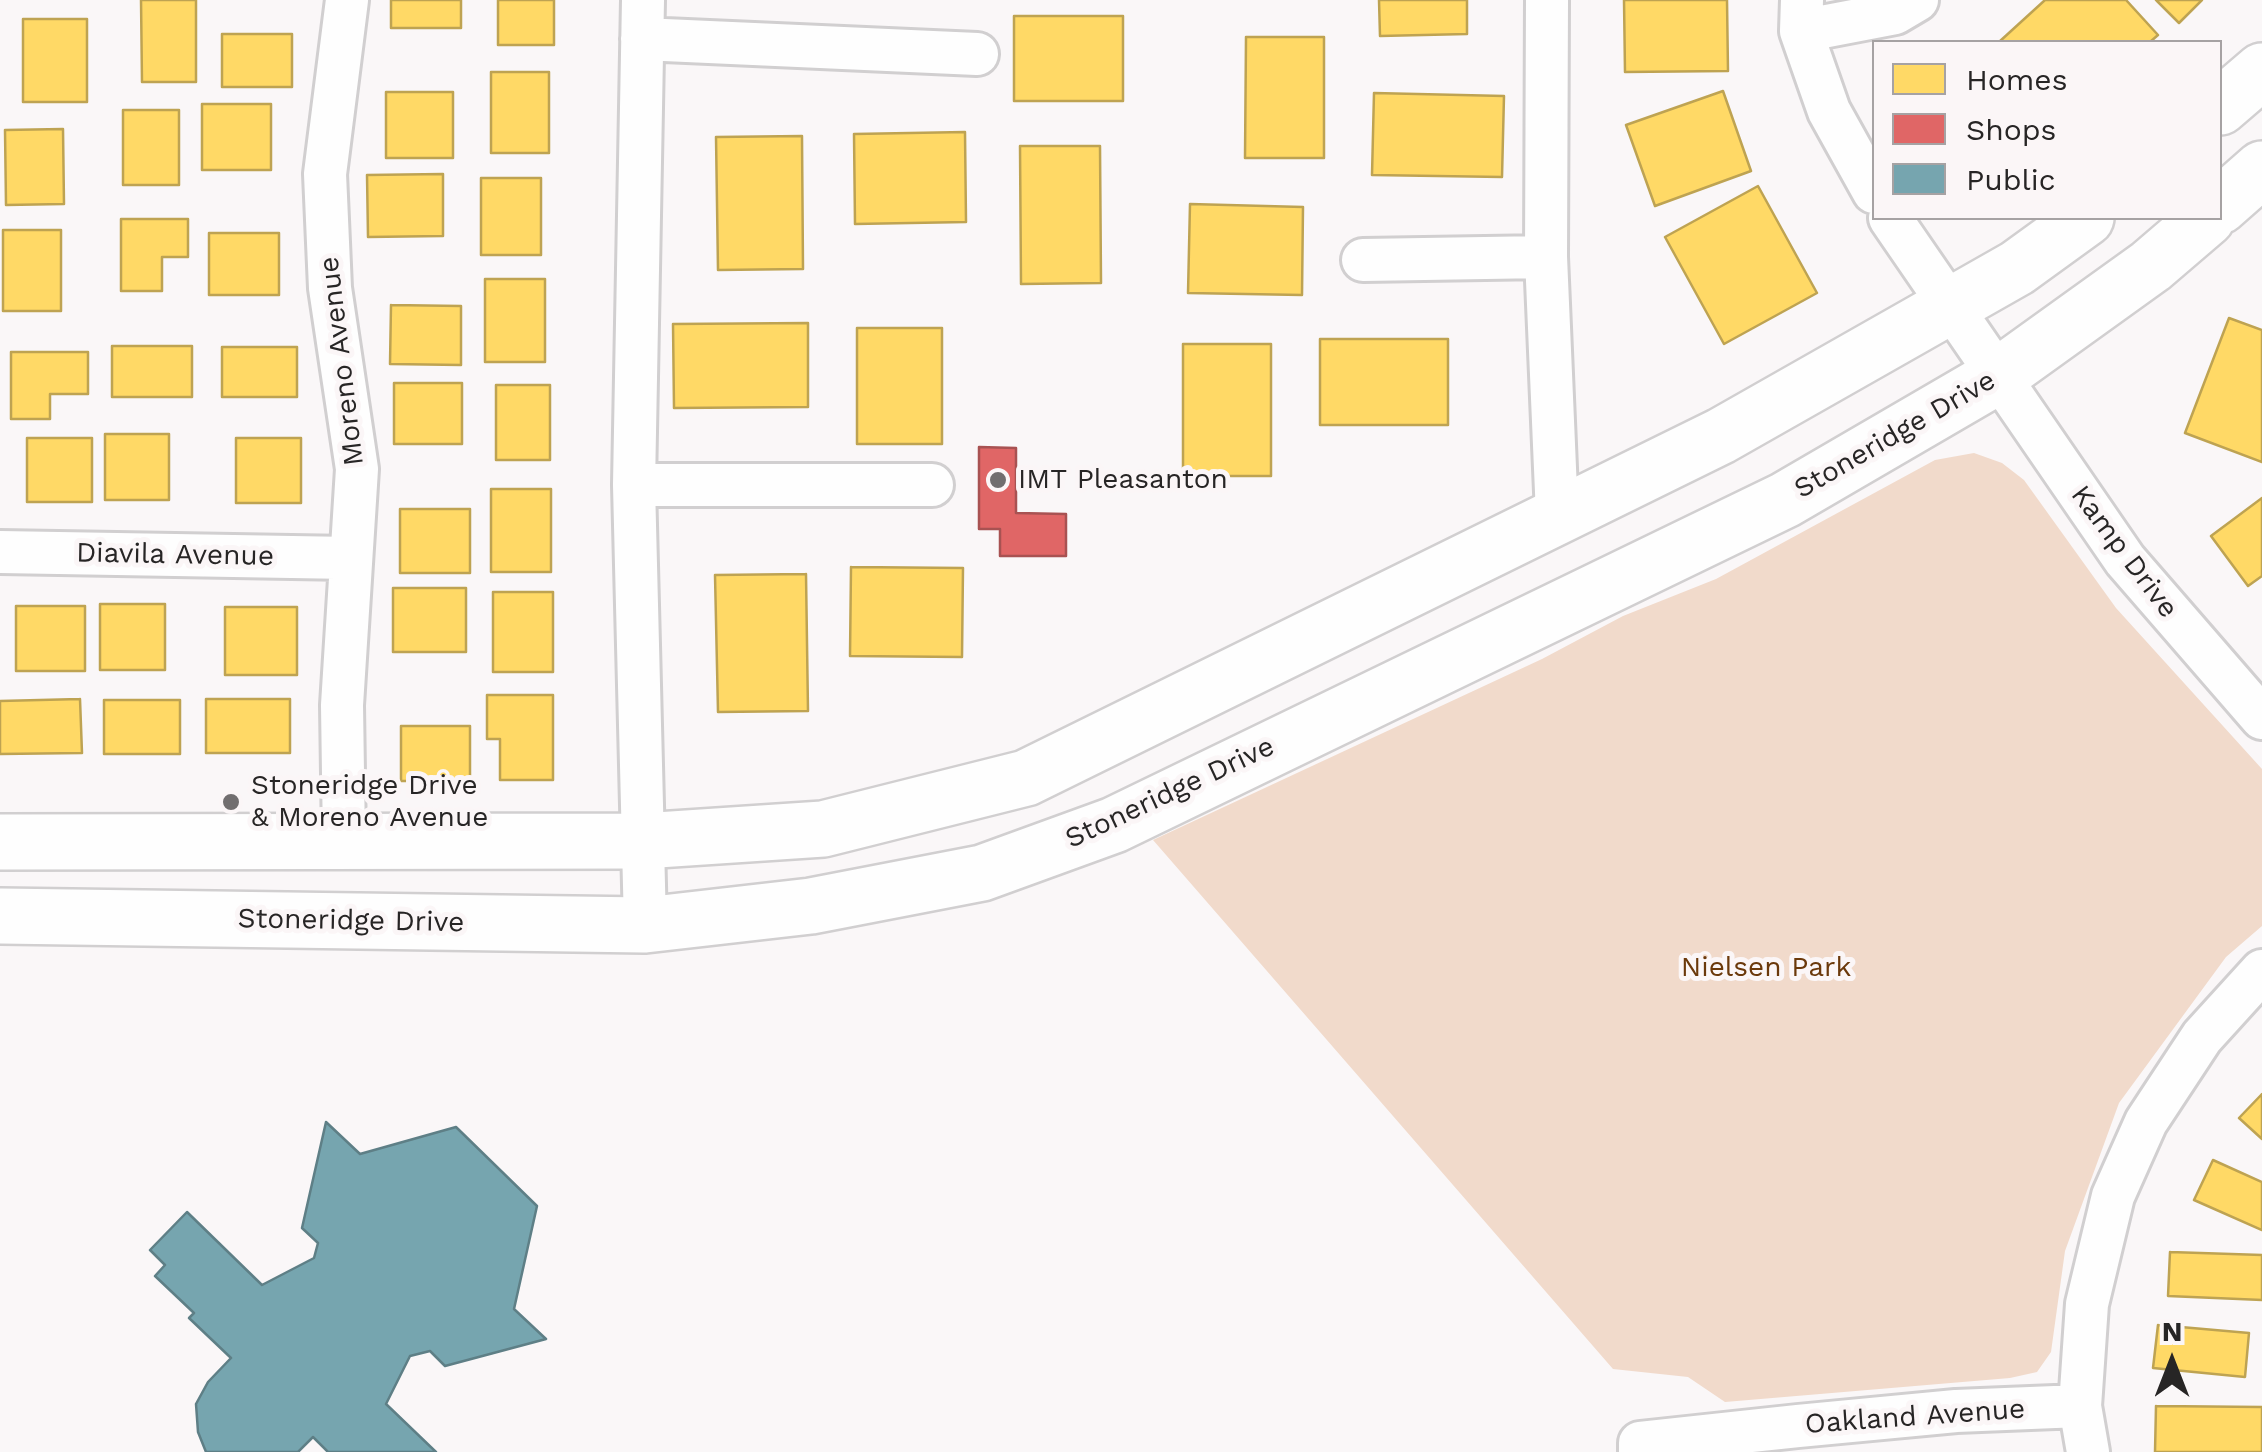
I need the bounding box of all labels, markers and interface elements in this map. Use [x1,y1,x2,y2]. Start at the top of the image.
legend [1872,40,2222,220]
text: Homes [1966,62,2068,97]
text: Shops [1966,112,2056,147]
text: Public [1966,162,2056,197]
street label: Moreno Avenue [313,255,371,467]
street label: Stoneridge Drive [1788,364,2002,506]
place label: IMT Pleasanton [1018,463,1228,497]
marker: IMT Pleasanton [987,469,1009,491]
street label: Kamp Drive [2063,479,2185,625]
street label: Diavila Avenue [76,536,274,574]
street label: Stoneridge Drive [1060,730,1280,856]
place label: Stoneridge Drive & Moreno Avenue [251,769,488,835]
marker: Stoneridge Drive & Moreno Avenue [220,791,242,813]
street label: Stoneridge Drive [237,902,465,940]
park label: Nielsen Park [1681,951,1851,985]
north arrow [2122,1312,2222,1412]
text: N [2162,1315,2182,1348]
street label: Oakland Avenue [1804,1393,2026,1441]

